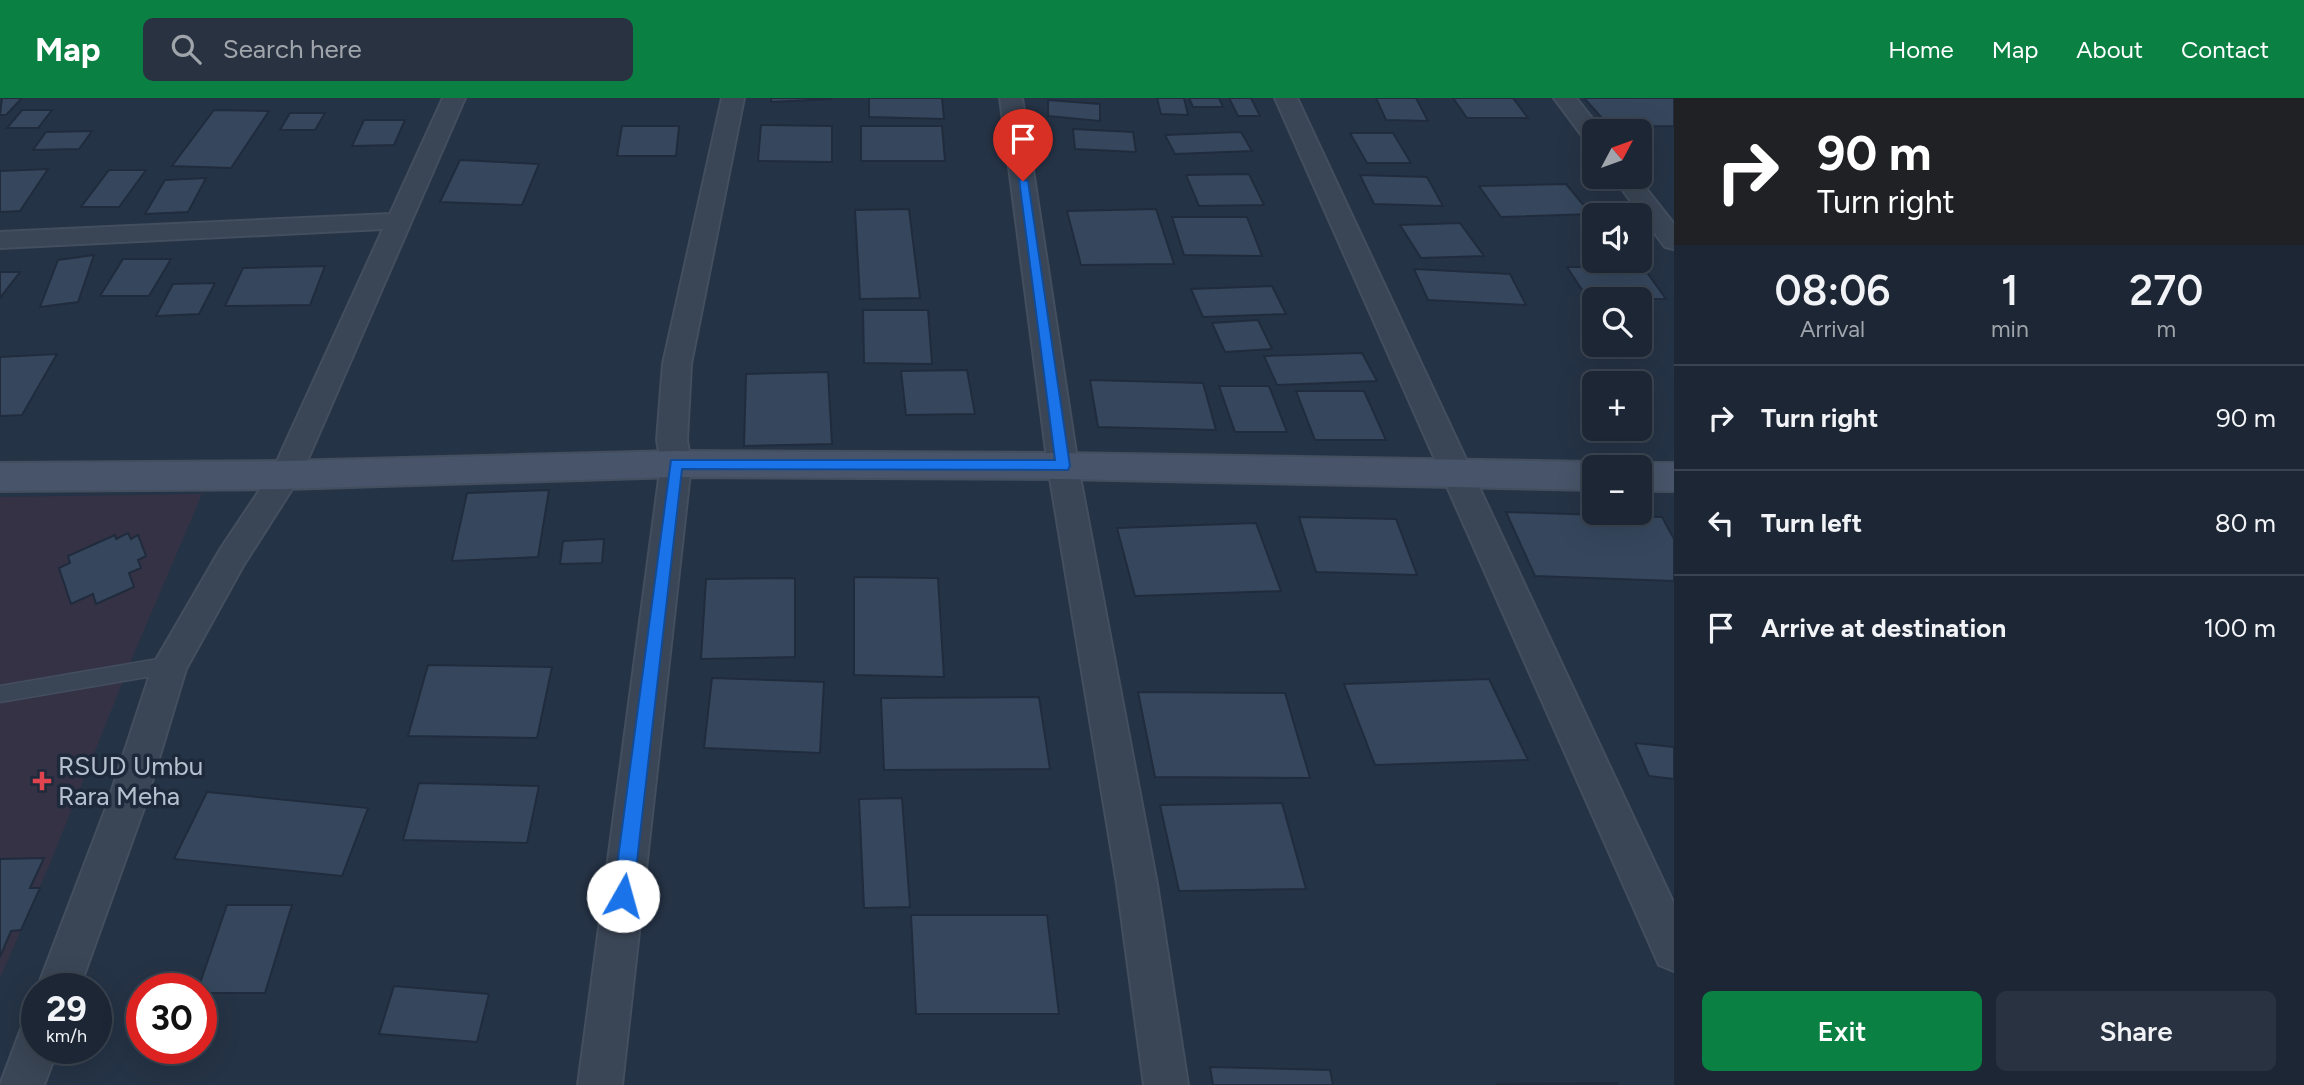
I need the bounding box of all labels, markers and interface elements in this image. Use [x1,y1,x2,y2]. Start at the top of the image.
search box [143,18,633,81]
text: Map [35,30,101,69]
icon: search [167,30,205,68]
text: Search here [223,33,362,65]
text: Home [1888,35,1954,64]
text: Map [1992,35,2038,64]
text: About [2076,35,2143,64]
text: Contact [2181,35,2269,64]
pin [993,109,1053,181]
north arrow [1582,119,1652,189]
map controls [1582,119,1652,525]
icon: arrive [1004,120,1042,158]
text: 90 m [1817,123,1932,182]
icon: right [1702,126,1793,217]
text: Turn right [1817,183,1955,221]
button: sound [1582,203,1652,273]
text: 08:06 [1775,265,1890,316]
text: 1 [2001,265,2019,316]
text: 270 [2129,265,2203,316]
button: search [1582,287,1652,357]
text: Arrival [1800,315,1865,343]
text: min [1991,315,2029,343]
text: m [2157,315,2176,343]
button: + [1582,371,1652,441]
icon: right [1702,399,1740,437]
text: Turn right [1761,402,1878,434]
text: 90 m [2216,402,2276,434]
button: − [1582,455,1652,525]
icon: left [1702,504,1740,542]
text: Turn left [1761,507,1862,539]
text: 80 m [2215,507,2276,539]
icon: arrive [1702,609,1740,647]
text: Arrive at destination [1761,612,2006,644]
text: 100 m [2203,612,2276,644]
place label: RSUD Umbu Rara Meha [58,750,203,812]
marker: RSUD Umbu Rara Meha [32,771,52,791]
position arrow [586,859,660,933]
speed limit sign: 30 [126,973,217,1064]
text: 29 [46,988,87,1030]
button: Exit [1702,991,1982,1071]
button: Share [1996,991,2276,1071]
text: km/h [46,1025,87,1047]

